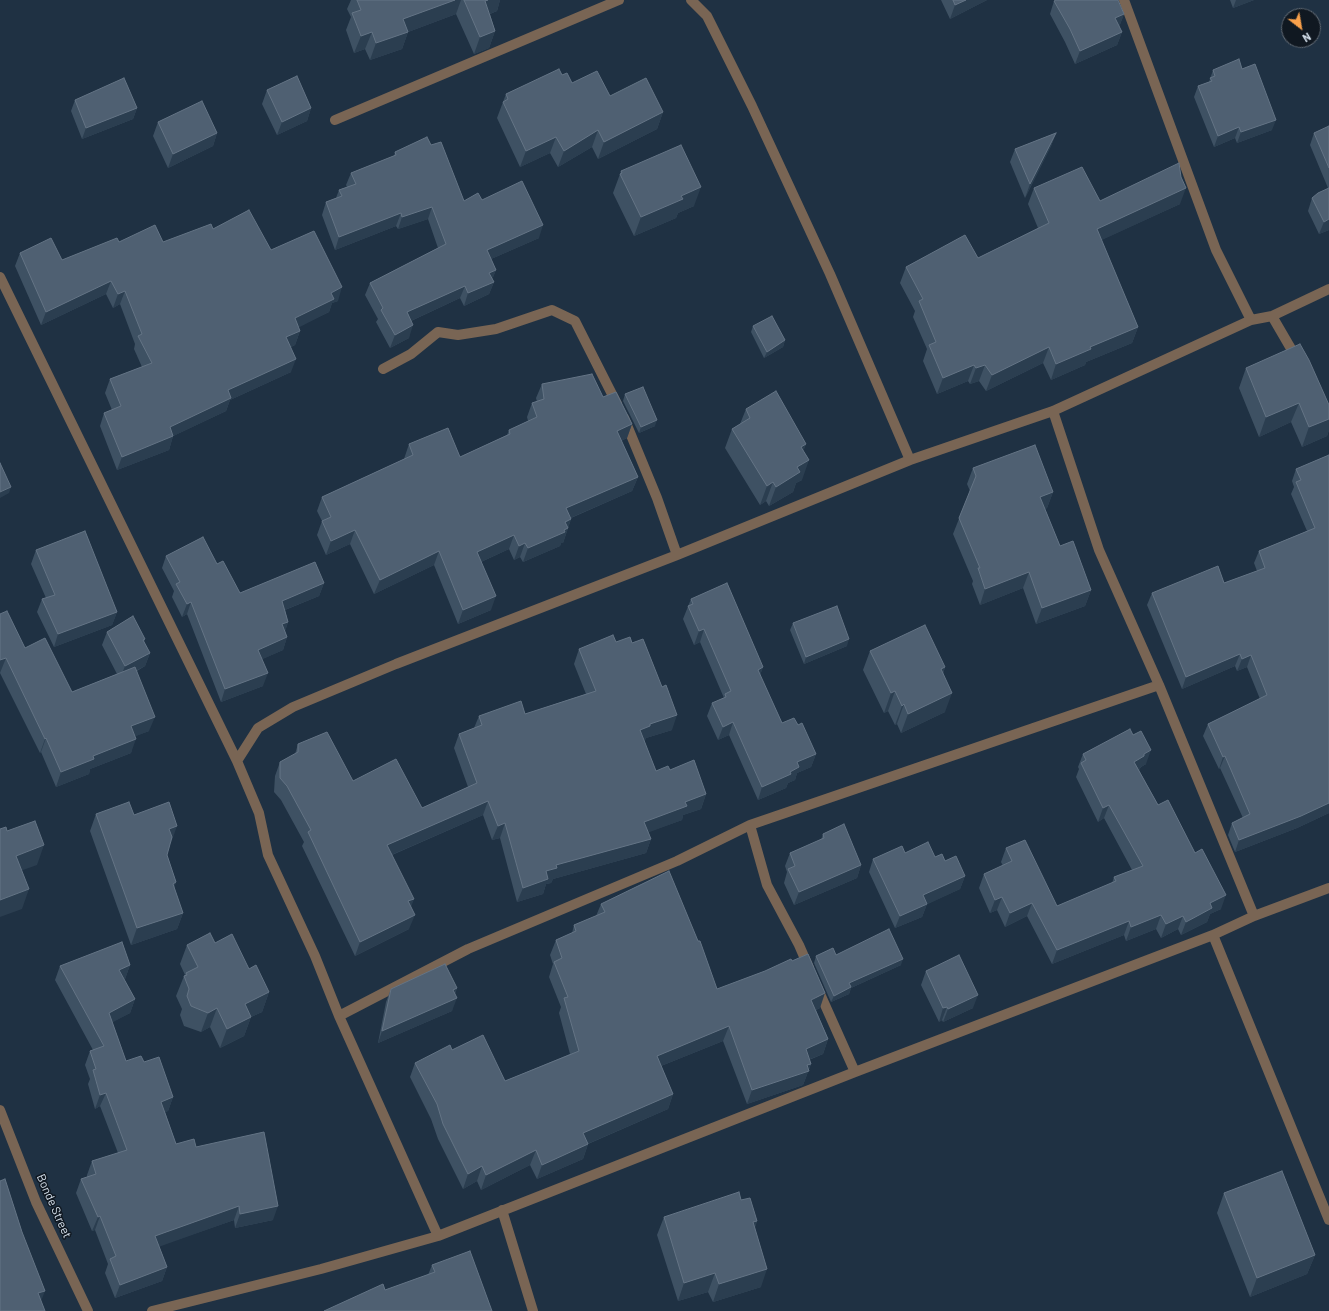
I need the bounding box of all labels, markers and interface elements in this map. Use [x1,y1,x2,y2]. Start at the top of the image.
north arrow [1281,8,1321,48]
text: N [1300,30,1313,45]
street label: Bonde Street [33,1172,75,1240]

